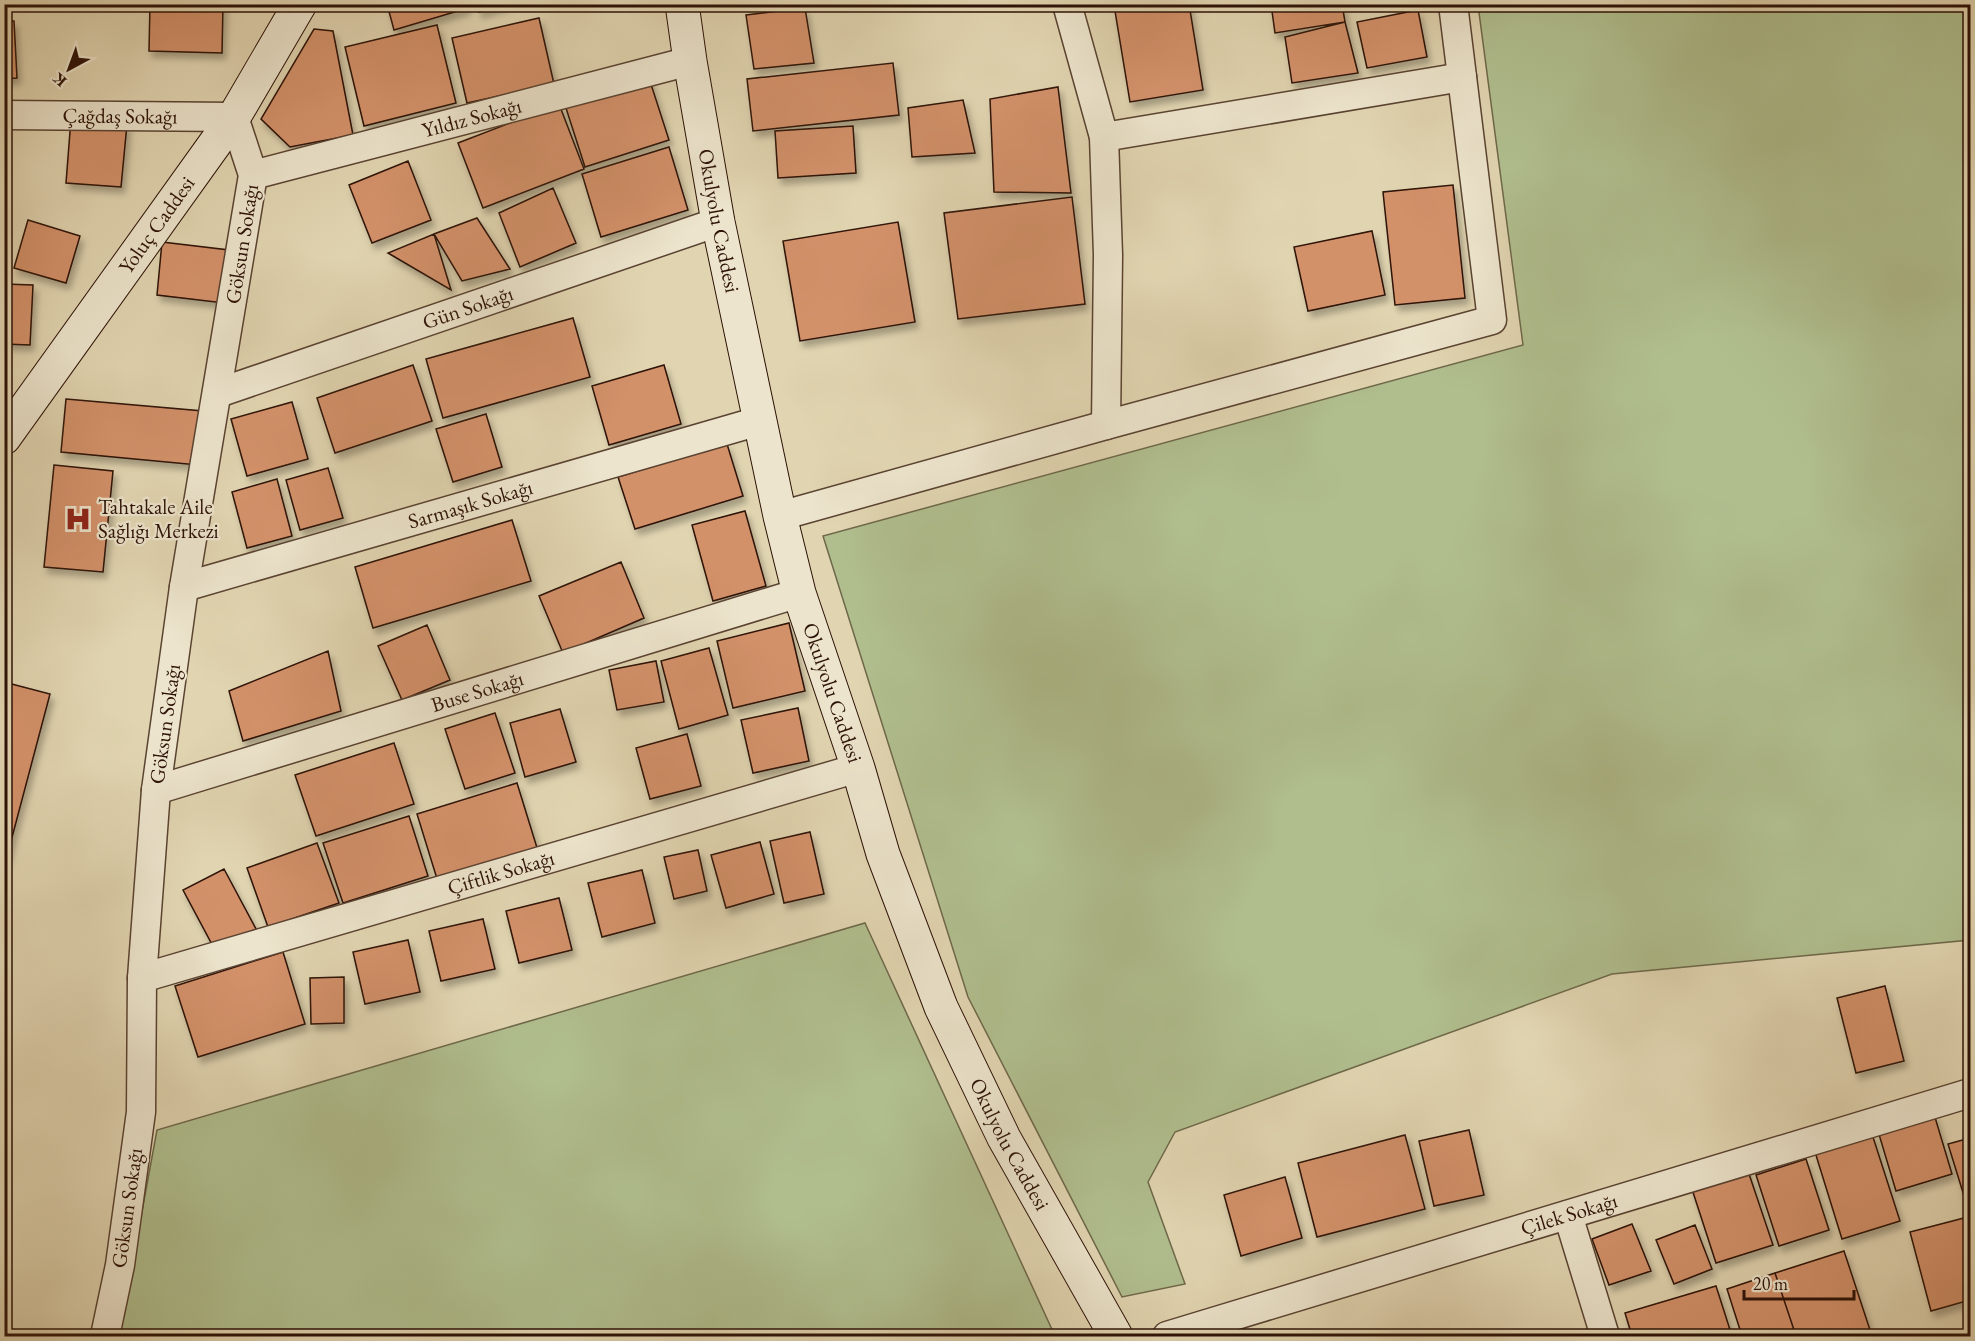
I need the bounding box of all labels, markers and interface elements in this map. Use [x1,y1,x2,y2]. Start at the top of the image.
north arrow [39,39,99,99]
text: K [47,67,71,92]
street label: Yıldız Sokağı [419,92,524,143]
street label: Çağdaş Sokağı [62,102,178,130]
street label: Okulyolu Caddesi [693,147,747,295]
street label: Yoluç Caddesi [112,171,200,279]
street label: Göksun Sokağı [219,182,264,306]
street label: Gün Sokağı [419,279,517,335]
street label: Sarmaşık Sokağı [405,473,536,535]
place label: Tahtakale Aile Sağlığı Merkezi [98,493,219,544]
hospital icon: Tahtakale Aile Sağlığı Merkezi [63,504,93,534]
street label: Okulyolu Caddesi [797,619,869,766]
street label: Göksun Sokağı [143,662,186,786]
street label: Buse Sokağı [428,664,526,718]
street label: Çiftlik Sokağı [444,844,557,901]
street label: Okulyolu Caddesi [964,1073,1056,1215]
street label: Göksun Sokağı [105,1146,148,1270]
street label: Çilek Sokağı [1517,1186,1621,1241]
scale bar [1744,1263,1854,1301]
text: 20 m [1753,1272,1788,1295]

